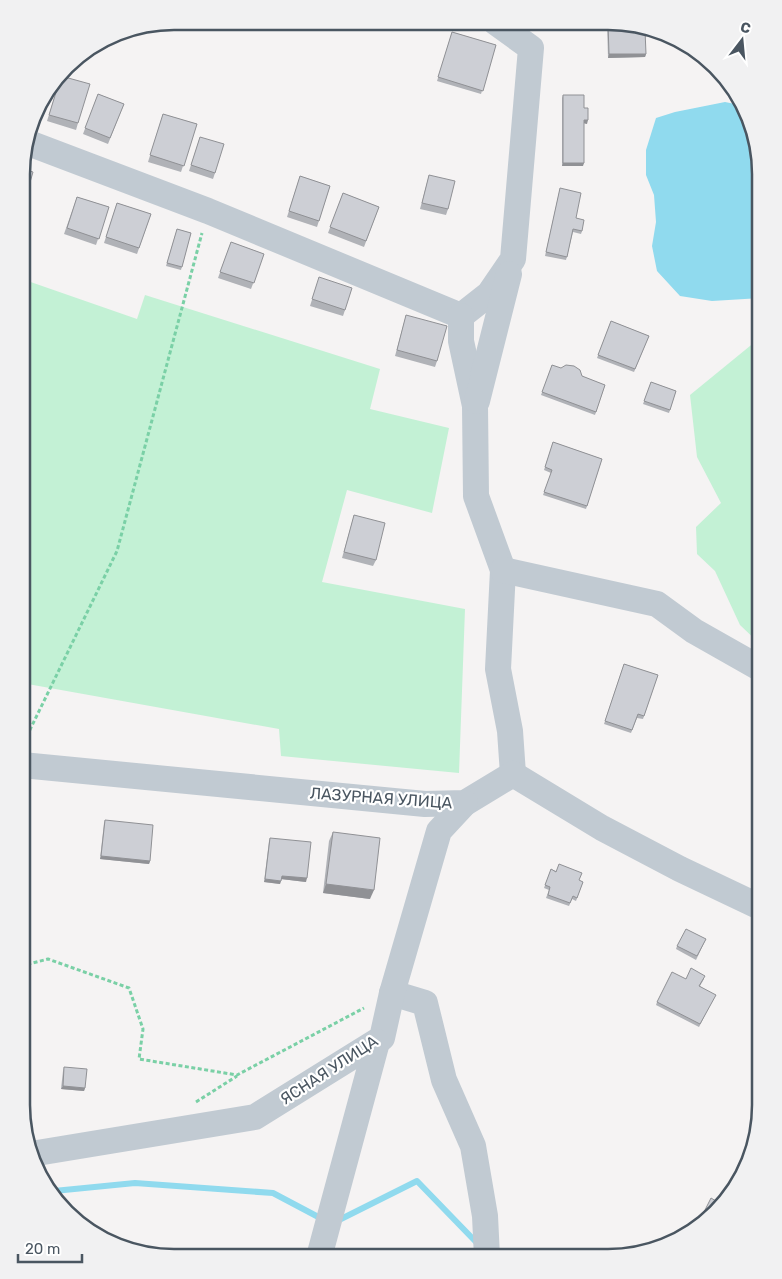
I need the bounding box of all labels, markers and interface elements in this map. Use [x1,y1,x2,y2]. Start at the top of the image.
north arrow [717,15,767,65]
text: С [738,18,753,38]
street label: ЛАЗУРНАЯ УЛИЦА [309,784,453,812]
street label: ЯСНАЯ УЛИЦА [277,1031,382,1109]
scale bar [18,1232,81,1264]
text: 20 m [25,1240,60,1258]

